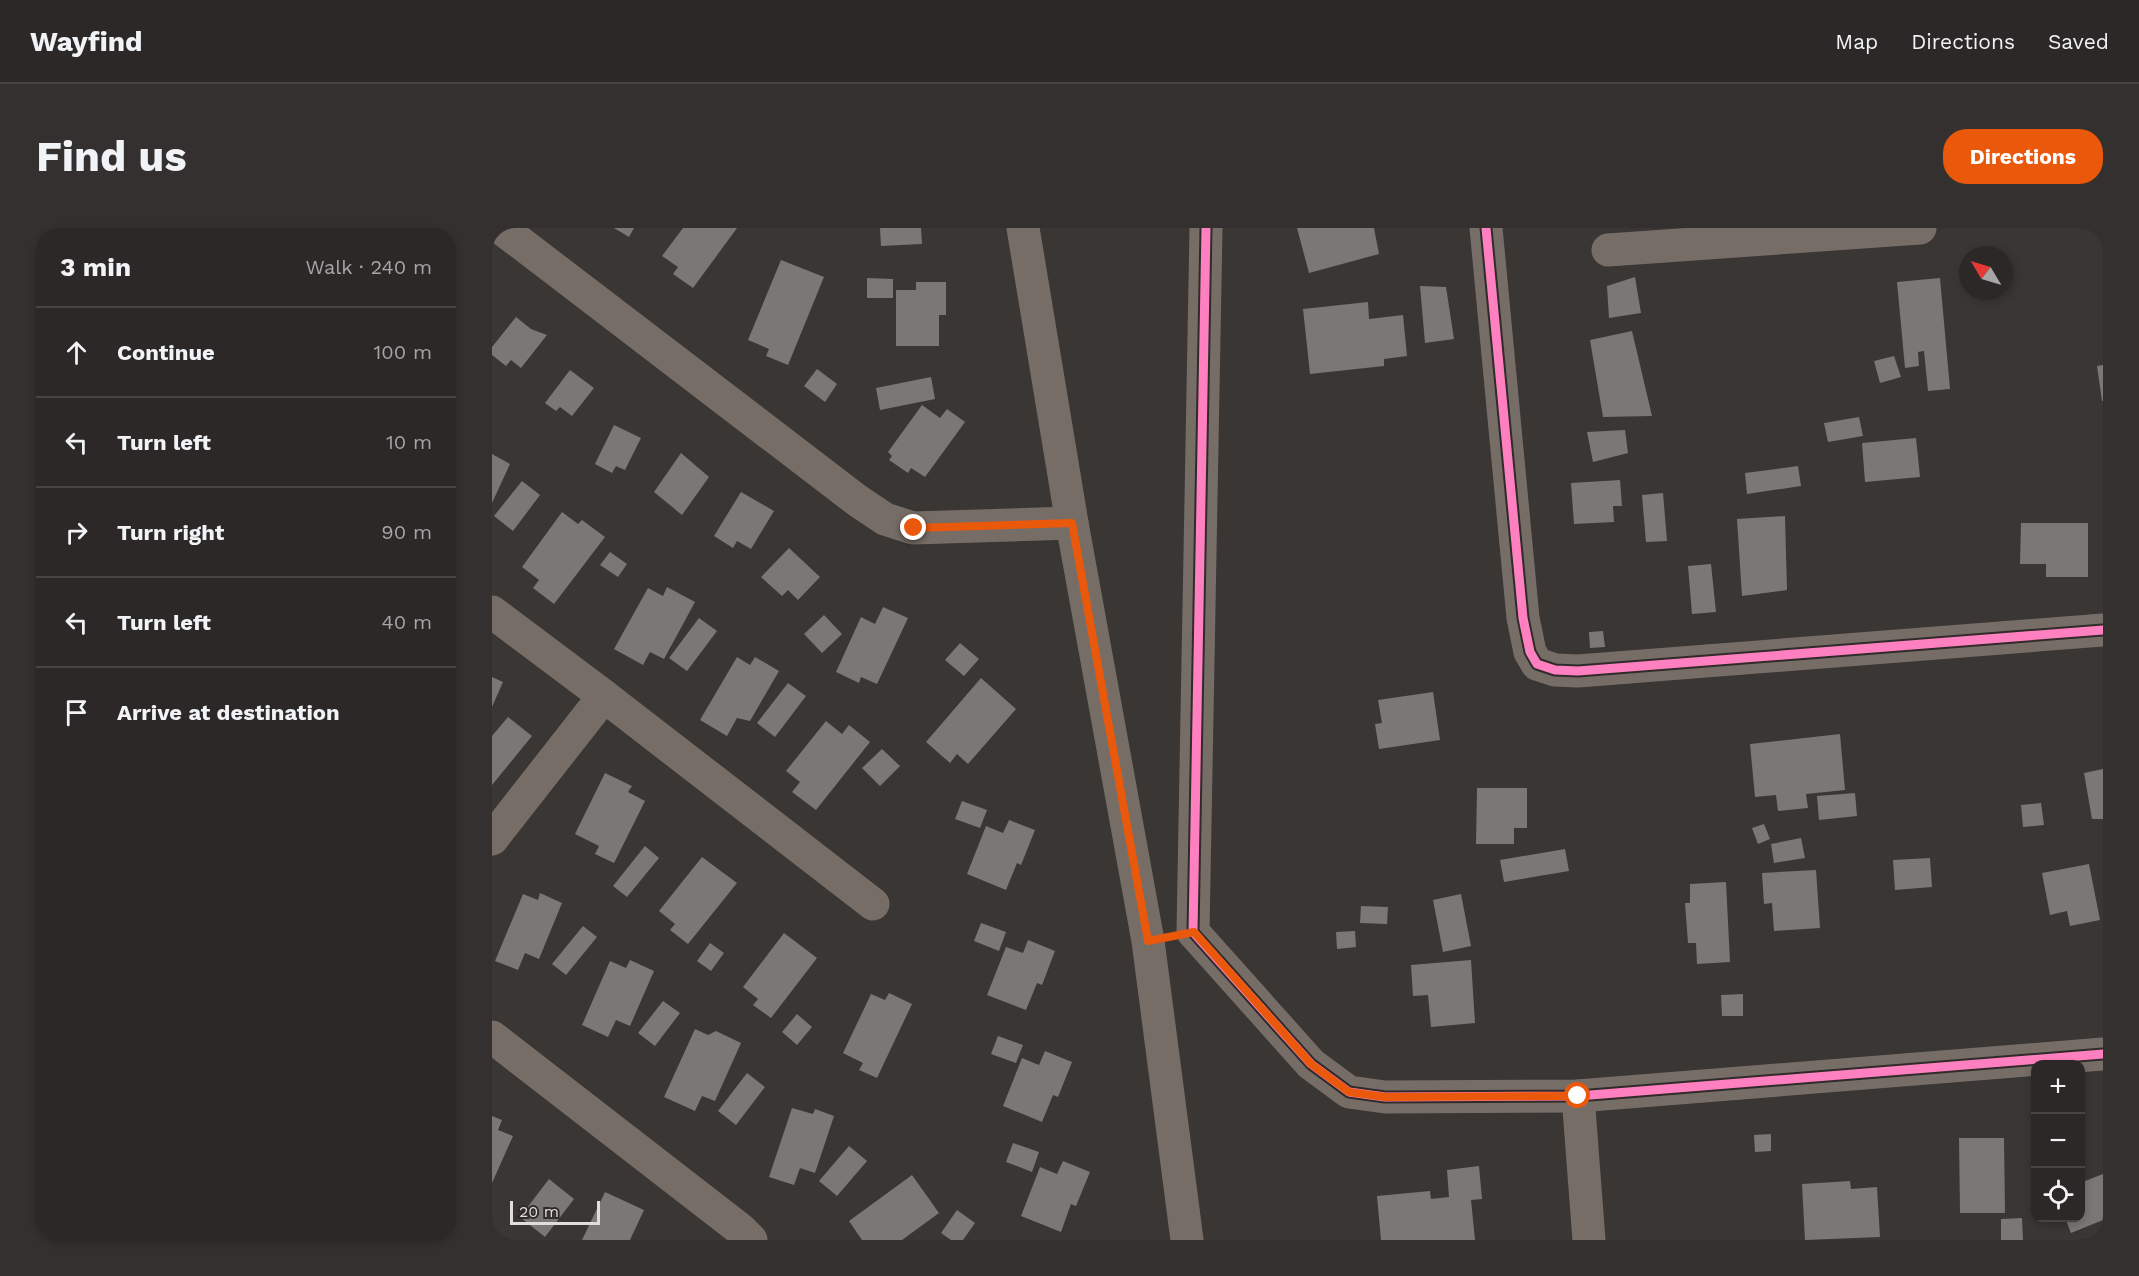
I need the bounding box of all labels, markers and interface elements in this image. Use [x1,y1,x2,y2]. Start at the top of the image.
text: Wayfind [30,25,143,58]
text: Map [1835,29,1878,54]
text: Directions [1911,29,2015,54]
text: Saved [2048,29,2109,54]
button: Directions [1943,129,2103,184]
text: Find us [36,132,187,181]
north arrow [1959,246,2013,300]
text: 3 min [60,252,131,282]
text: Walk · 240 m [305,255,432,279]
icon: ahead [60,336,93,369]
text: Continue [117,340,215,365]
text: 100 m [373,340,432,364]
icon: left [60,426,93,459]
text: Turn left [117,430,211,455]
text: 10 m [386,430,432,454]
route end [900,514,926,540]
icon: right [60,516,93,549]
text: Turn right [117,520,224,545]
text: 90 m [381,520,432,544]
icon: left [60,606,93,639]
text: Turn left [117,610,211,635]
text: 40 m [381,610,432,634]
icon: arrive [60,696,93,729]
text: Arrive at destination [117,700,340,725]
map controls [2031,1060,2085,1222]
button: + [2031,1060,2085,1114]
route start [1564,1082,1590,1108]
button: − [2031,1114,2085,1168]
button: locate [2031,1168,2085,1222]
scale bar [510,1198,600,1226]
text: 20 m [519,1202,559,1221]

